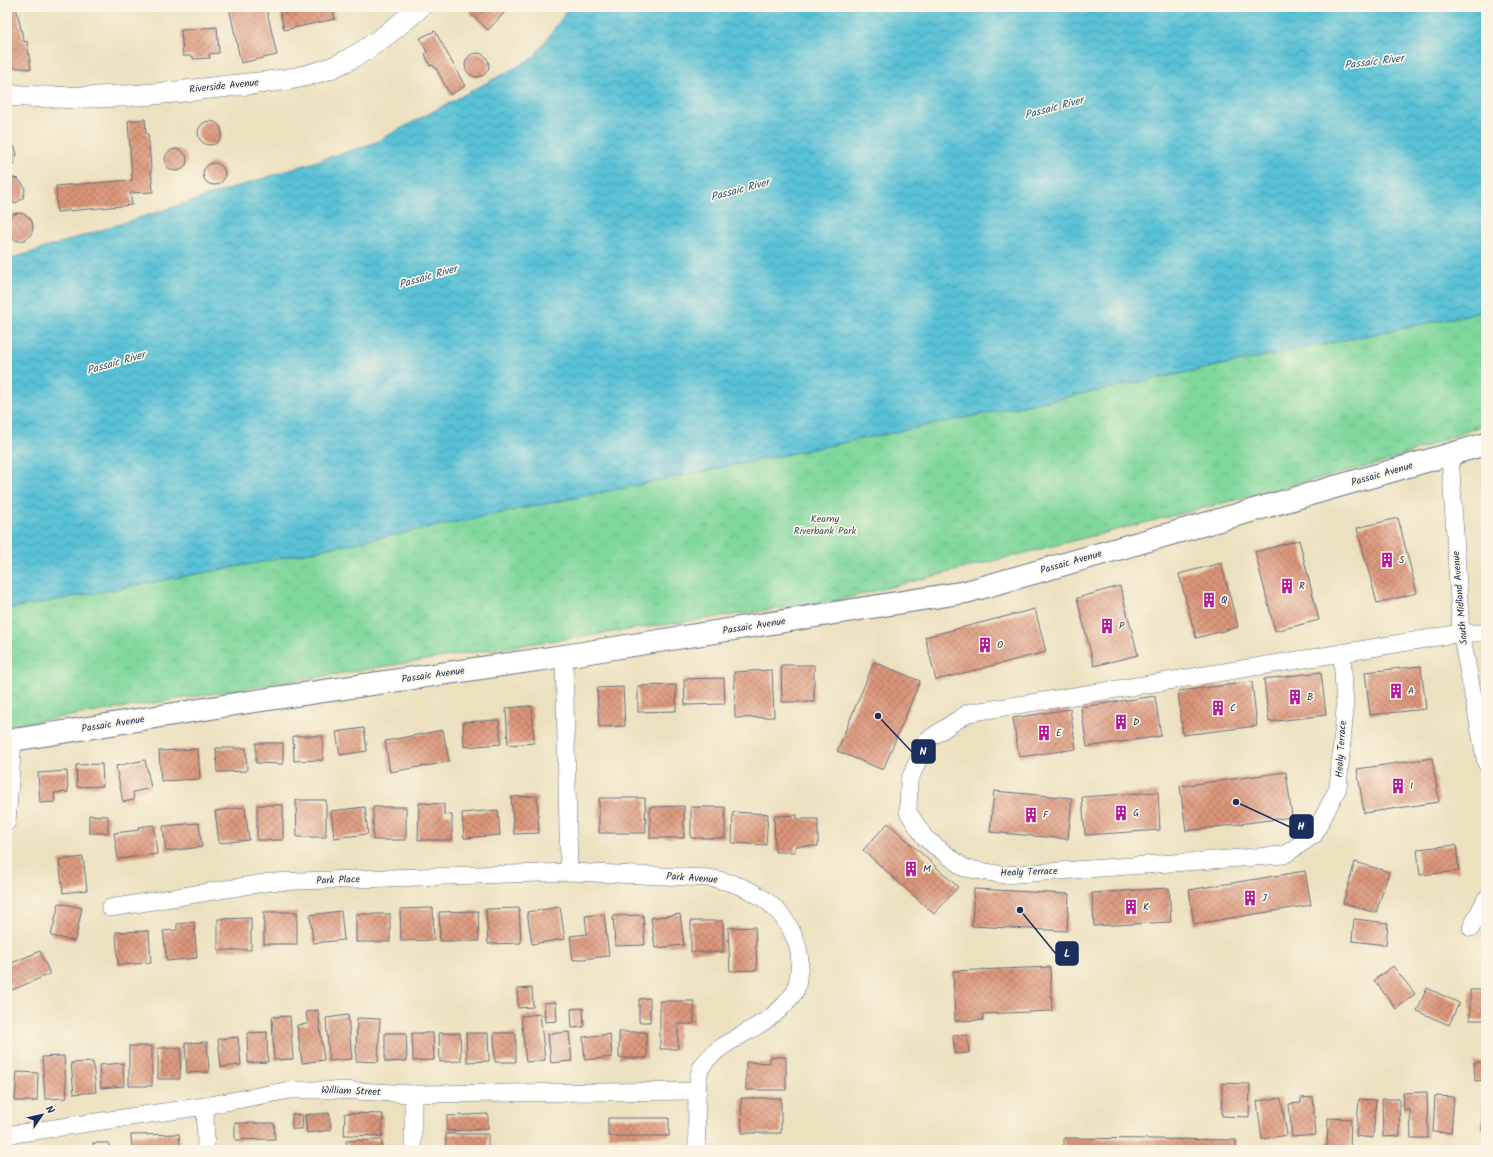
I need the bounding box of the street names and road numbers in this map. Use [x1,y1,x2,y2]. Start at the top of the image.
street label: Riverside Avenue [188,74,260,98]
street label: Passaic Avenue [1349,457,1415,490]
street label: Passaic Avenue [1038,545,1104,578]
street label: South Midland Avenue [1448,550,1472,646]
street label: Passaic Avenue [721,613,787,639]
street label: Passaic Avenue [400,663,466,687]
street label: Passaic Avenue [80,711,146,737]
street label: Healy Terrace [1331,719,1351,778]
street label: Healy Terrace [1000,863,1058,881]
street label: Park Avenue [666,868,719,888]
street label: Park Place [316,871,361,889]
street label: William Street [321,1082,381,1100]

